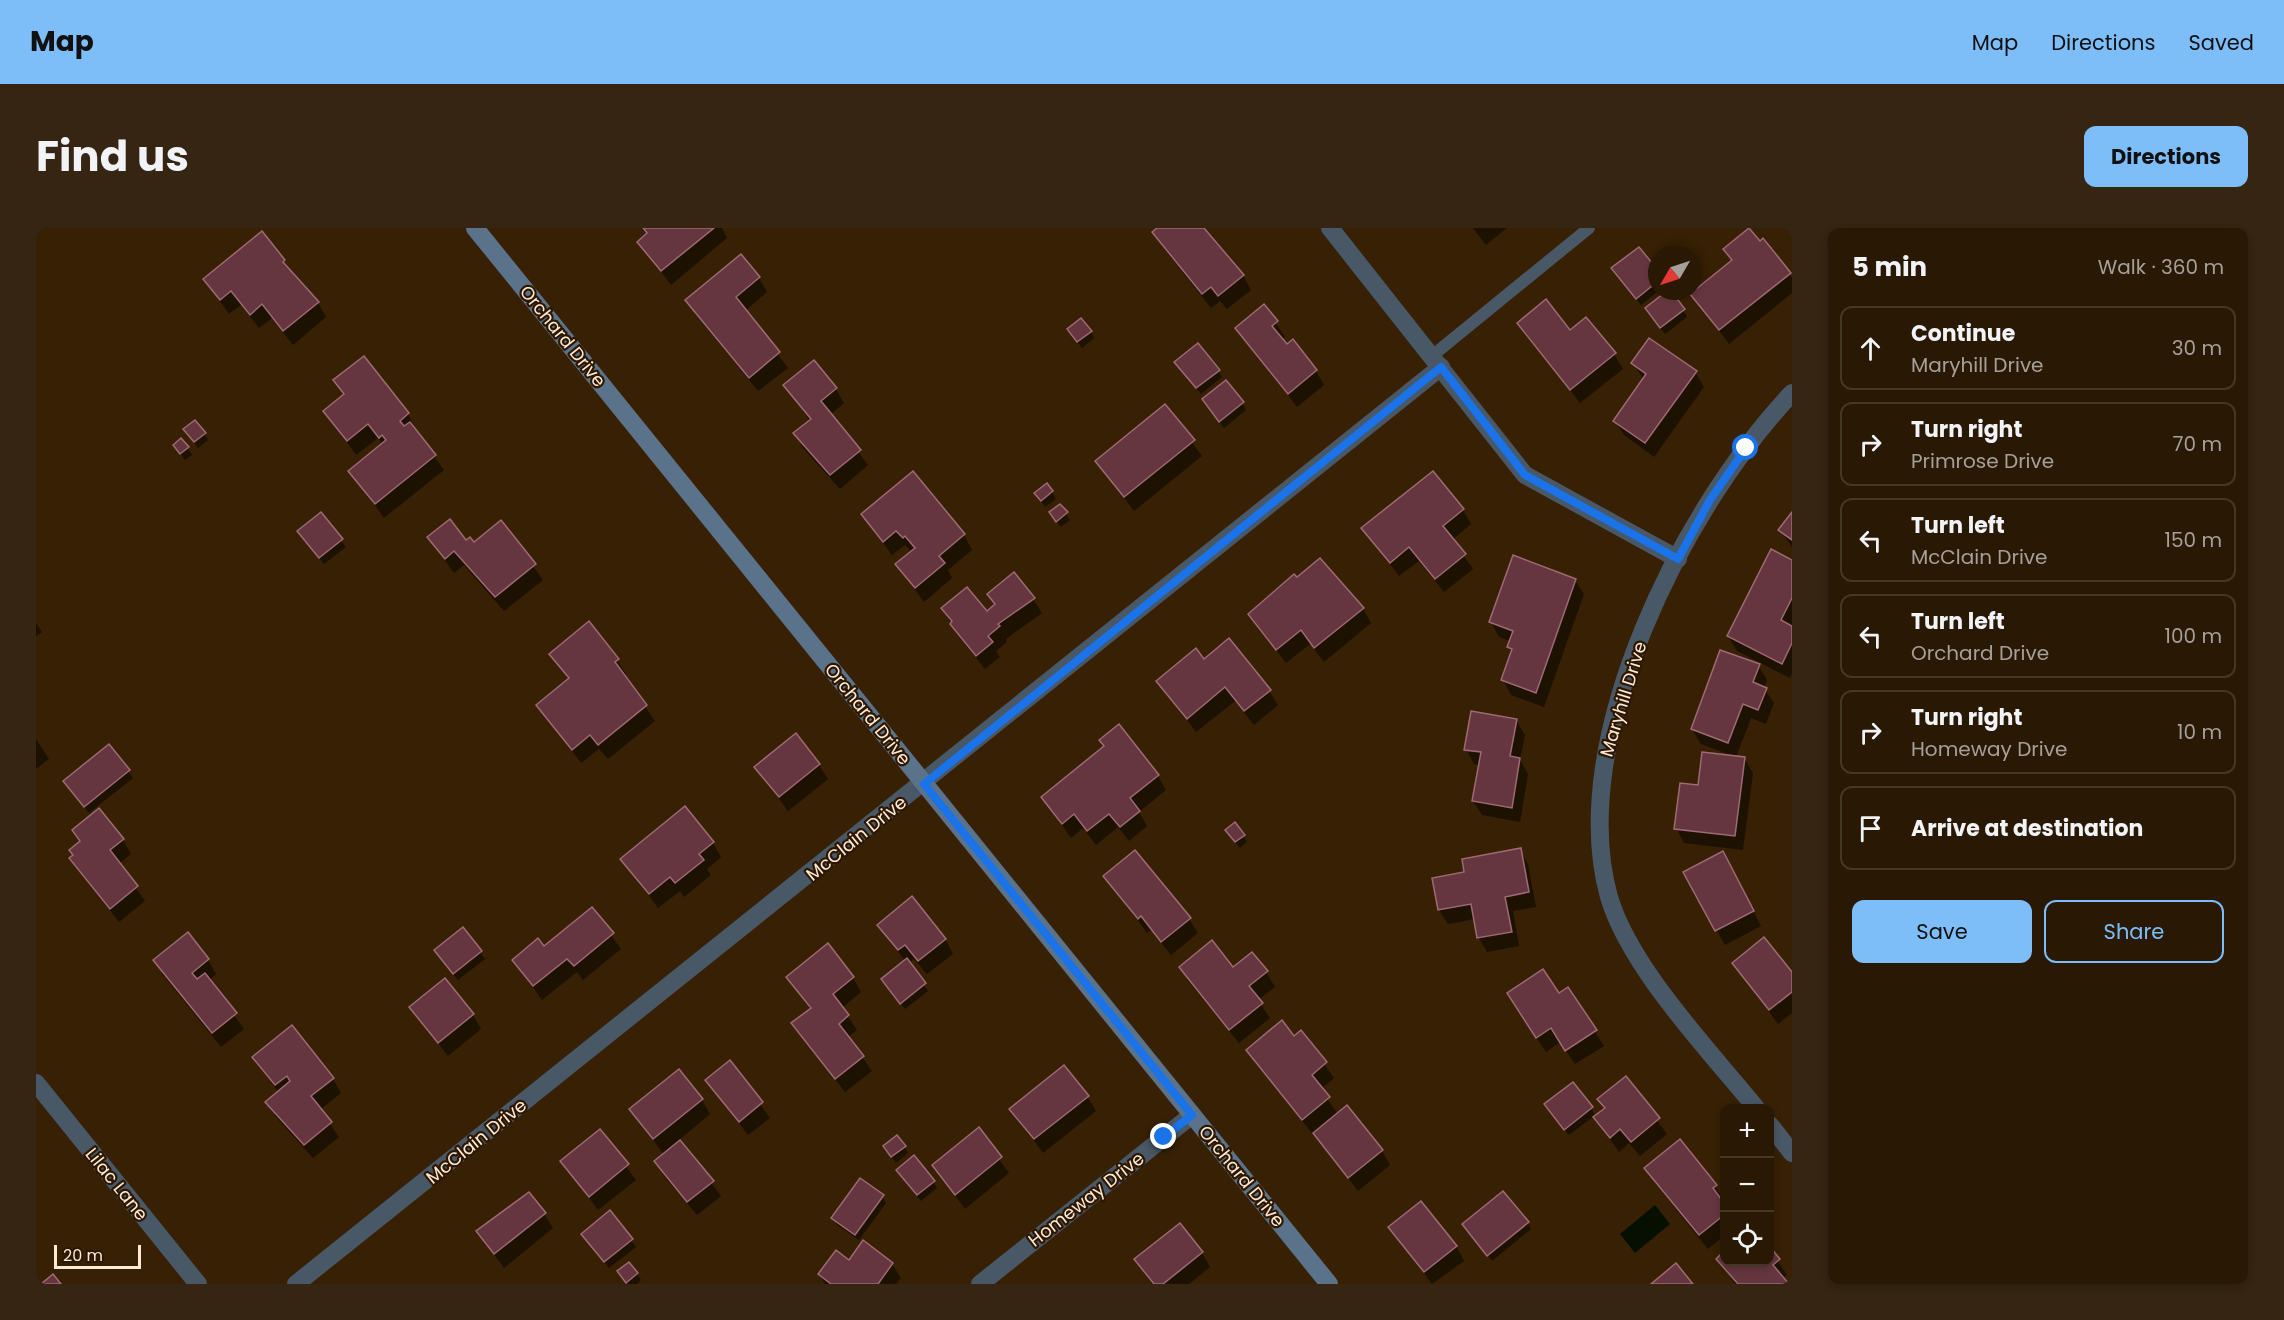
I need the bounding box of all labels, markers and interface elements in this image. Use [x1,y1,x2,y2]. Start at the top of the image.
text: Map [30,22,94,61]
text: Map [1972,28,2018,57]
text: Directions [2051,28,2155,57]
text: Saved [2188,28,2254,57]
button: Directions [2084,126,2248,187]
text: Find us [36,127,189,186]
north arrow [1648,246,1702,300]
text: 5 min [1852,249,1927,285]
text: Walk · 360 m [2098,253,2224,281]
street label: Orchard Drive [514,280,612,392]
text: Continue [1911,318,2015,349]
icon: ahead [1854,332,1887,365]
text: 30 m [2172,334,2222,362]
text: Maryhill Drive [1911,351,2044,379]
text: Turn right [1911,414,2022,445]
icon: right [1854,428,1887,461]
text: 70 m [2173,430,2222,458]
route start [1732,434,1758,460]
text: Primrose Drive [1911,447,2054,475]
text: Turn left [1911,510,2005,541]
icon: left [1854,524,1887,557]
text: 150 m [2165,526,2222,554]
text: McClain Drive [1911,543,2047,571]
text: Turn left [1911,606,2005,637]
icon: left [1854,620,1887,653]
text: 100 m [2165,622,2222,650]
street label: Maryhill Drive [1594,638,1652,760]
text: Orchard Drive [1911,639,2049,667]
street label: Orchard Drive [819,658,917,770]
text: Turn right [1911,702,2022,733]
icon: right [1854,716,1887,749]
text: 10 m [2177,718,2222,746]
text: Homeway Drive [1911,735,2067,763]
street label: McClain Drive [800,790,912,886]
icon: arrive [1854,812,1887,845]
text: Arrive at destination [1911,813,2143,844]
button: Save [1852,900,2032,963]
button: Share [2044,900,2224,963]
street label: McClain Drive [420,1093,532,1189]
map controls [1720,1104,1774,1266]
button: + [1720,1104,1774,1158]
street label: Orchard Drive [1193,1120,1291,1232]
route end [1150,1123,1176,1149]
street label: Lilac Lane [80,1142,154,1226]
street label: Homeway Drive [1023,1146,1149,1252]
button: − [1720,1158,1774,1212]
button: locate [1720,1212,1774,1266]
scale bar [54,1242,141,1270]
text: 20 m [63,1244,103,1267]

